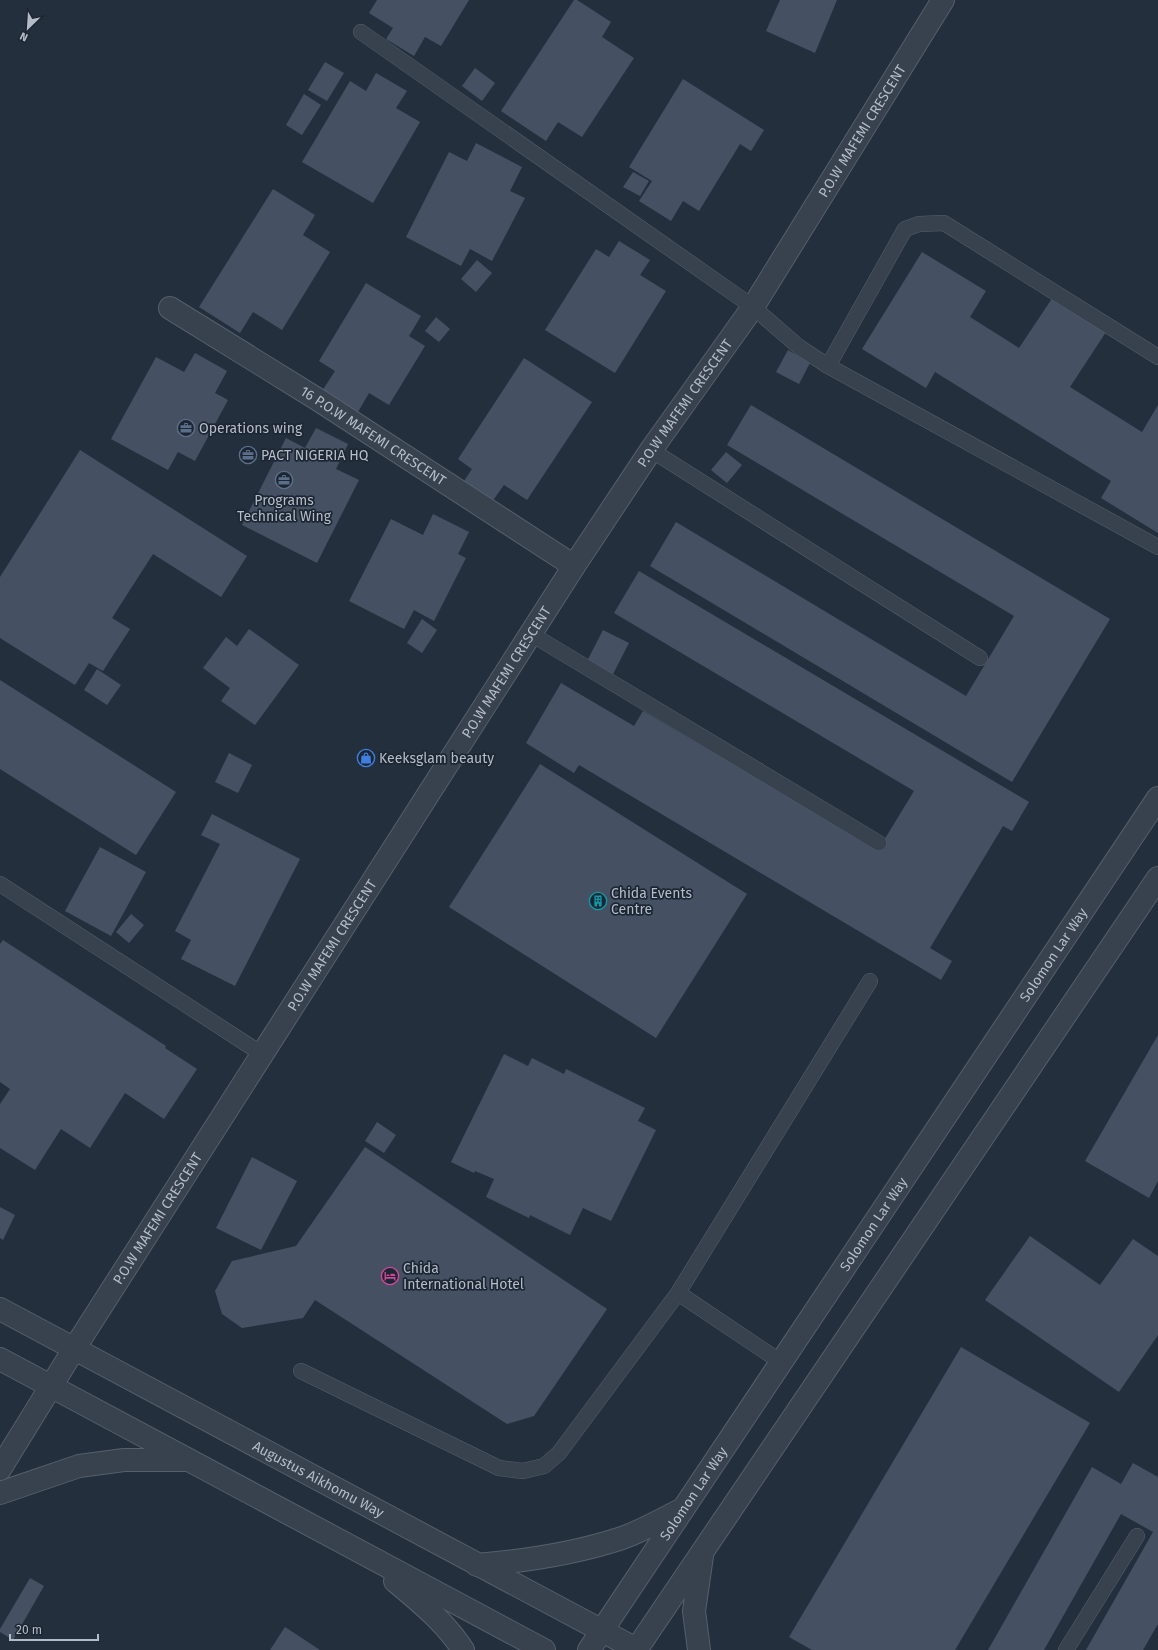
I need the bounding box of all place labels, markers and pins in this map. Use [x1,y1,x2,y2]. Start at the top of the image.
office icon: Operations wing [176,418,196,438]
place label: Operations wing [199,420,303,437]
office icon: PACT NIGERIA HQ [238,445,258,465]
place label: PACT NIGERIA HQ [261,447,369,464]
office icon: Programs Technical Wing [274,470,294,490]
place label: Programs Technical Wing [237,492,332,525]
shop icon: Keeksglam beauty [356,748,376,768]
place label: Keeksglam beauty [379,750,494,767]
place label: Chida Events Centre [611,885,692,918]
building icon: Chida Events Centre [588,891,608,911]
place label: Chida International Hotel [403,1260,524,1293]
hotel icon: Chida International Hotel [380,1266,400,1286]

